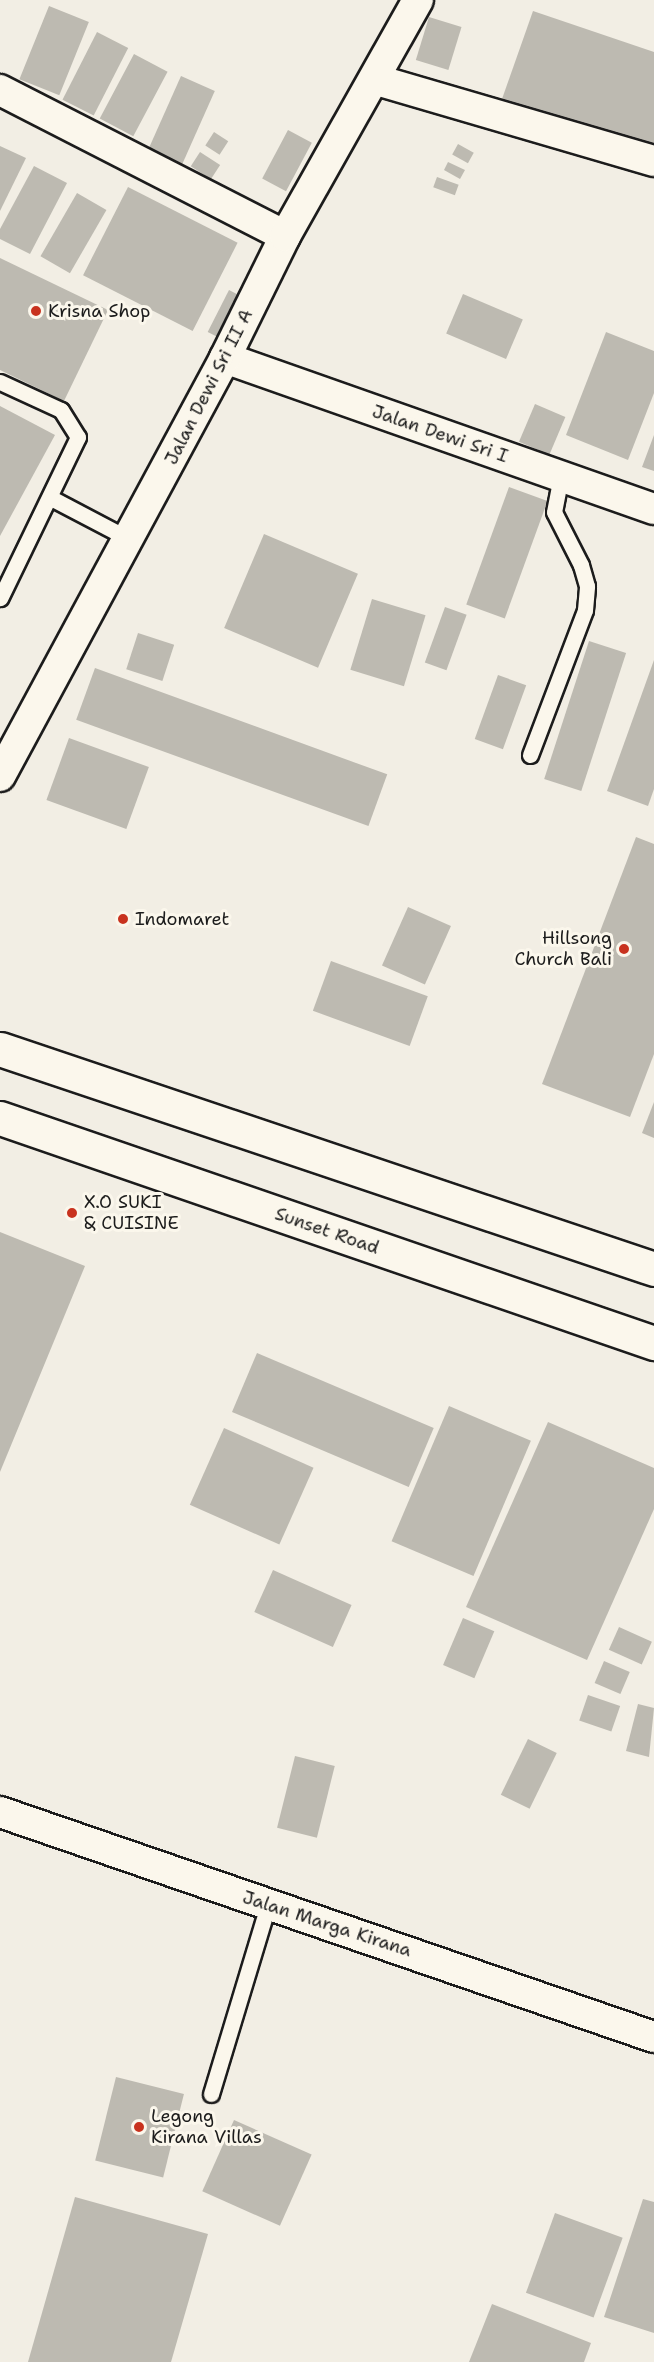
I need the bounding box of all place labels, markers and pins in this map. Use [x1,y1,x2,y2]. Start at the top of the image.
place label: Krisna Shop [48,300,150,322]
marker: Krisna Shop [29,304,43,318]
place label: Indomaret [135,908,229,930]
marker: Indomaret [116,912,130,926]
place label: Hillsong Church Bali [514,928,612,970]
marker: Hillsong Church Bali [617,942,631,956]
place label: X.O SUKI & CUISINE [84,1192,179,1234]
marker: X.O SUKI & CUISINE [65,1206,79,1220]
place label: Legong Kirana Villas [151,2106,262,2148]
marker: Legong Kirana Villas [132,2120,146,2134]

